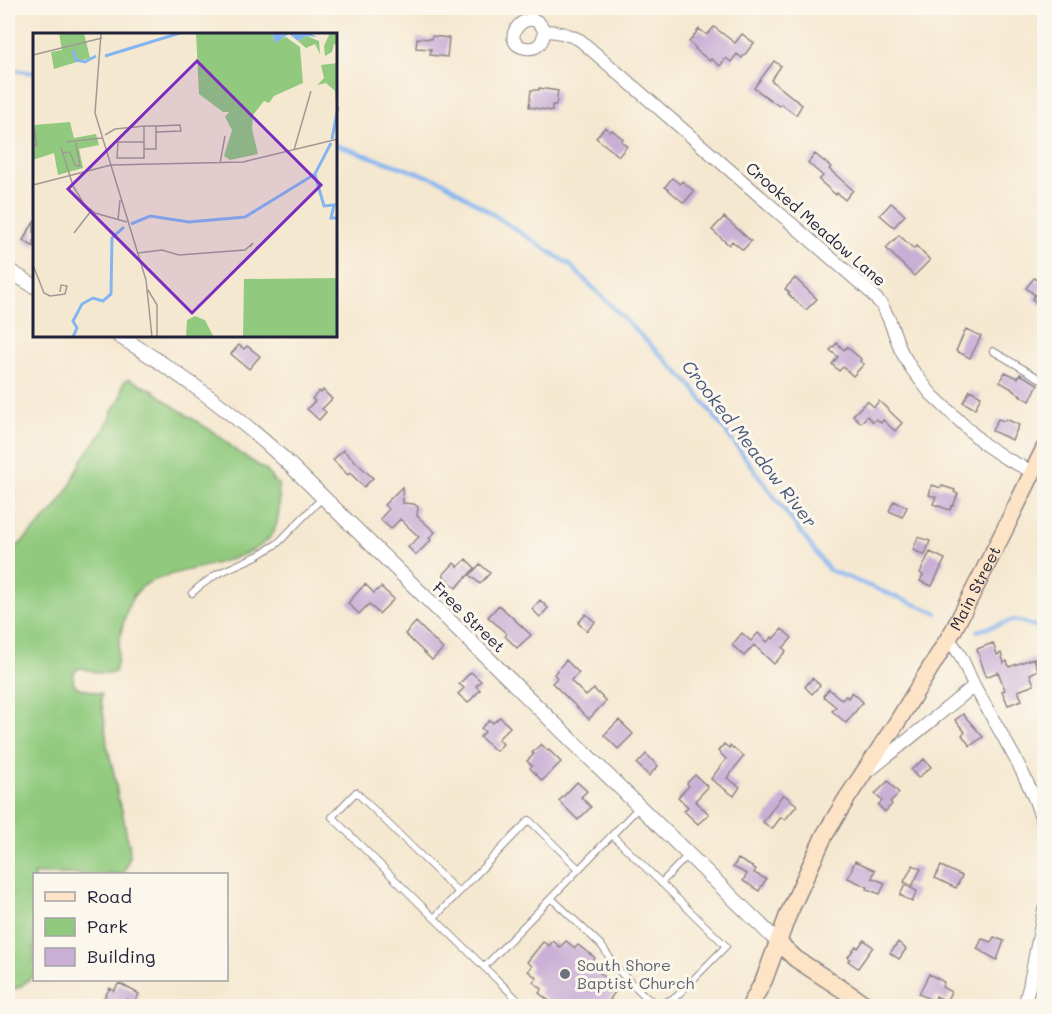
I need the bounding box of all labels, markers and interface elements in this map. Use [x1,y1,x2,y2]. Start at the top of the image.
inset map [33,33,338,338]
street label: Crooked Meadow Lane [742,157,891,290]
water label: Crooked Meadow River [677,355,823,532]
street label: Main Street [944,542,1005,634]
street label: Free Street [429,577,510,656]
legend [33,873,228,981]
text: Road [87,884,132,908]
text: Park [87,914,128,938]
text: Building [87,944,155,968]
place label: South Shore Baptist Church [577,954,694,993]
marker: South Shore Baptist Church [558,967,572,981]

